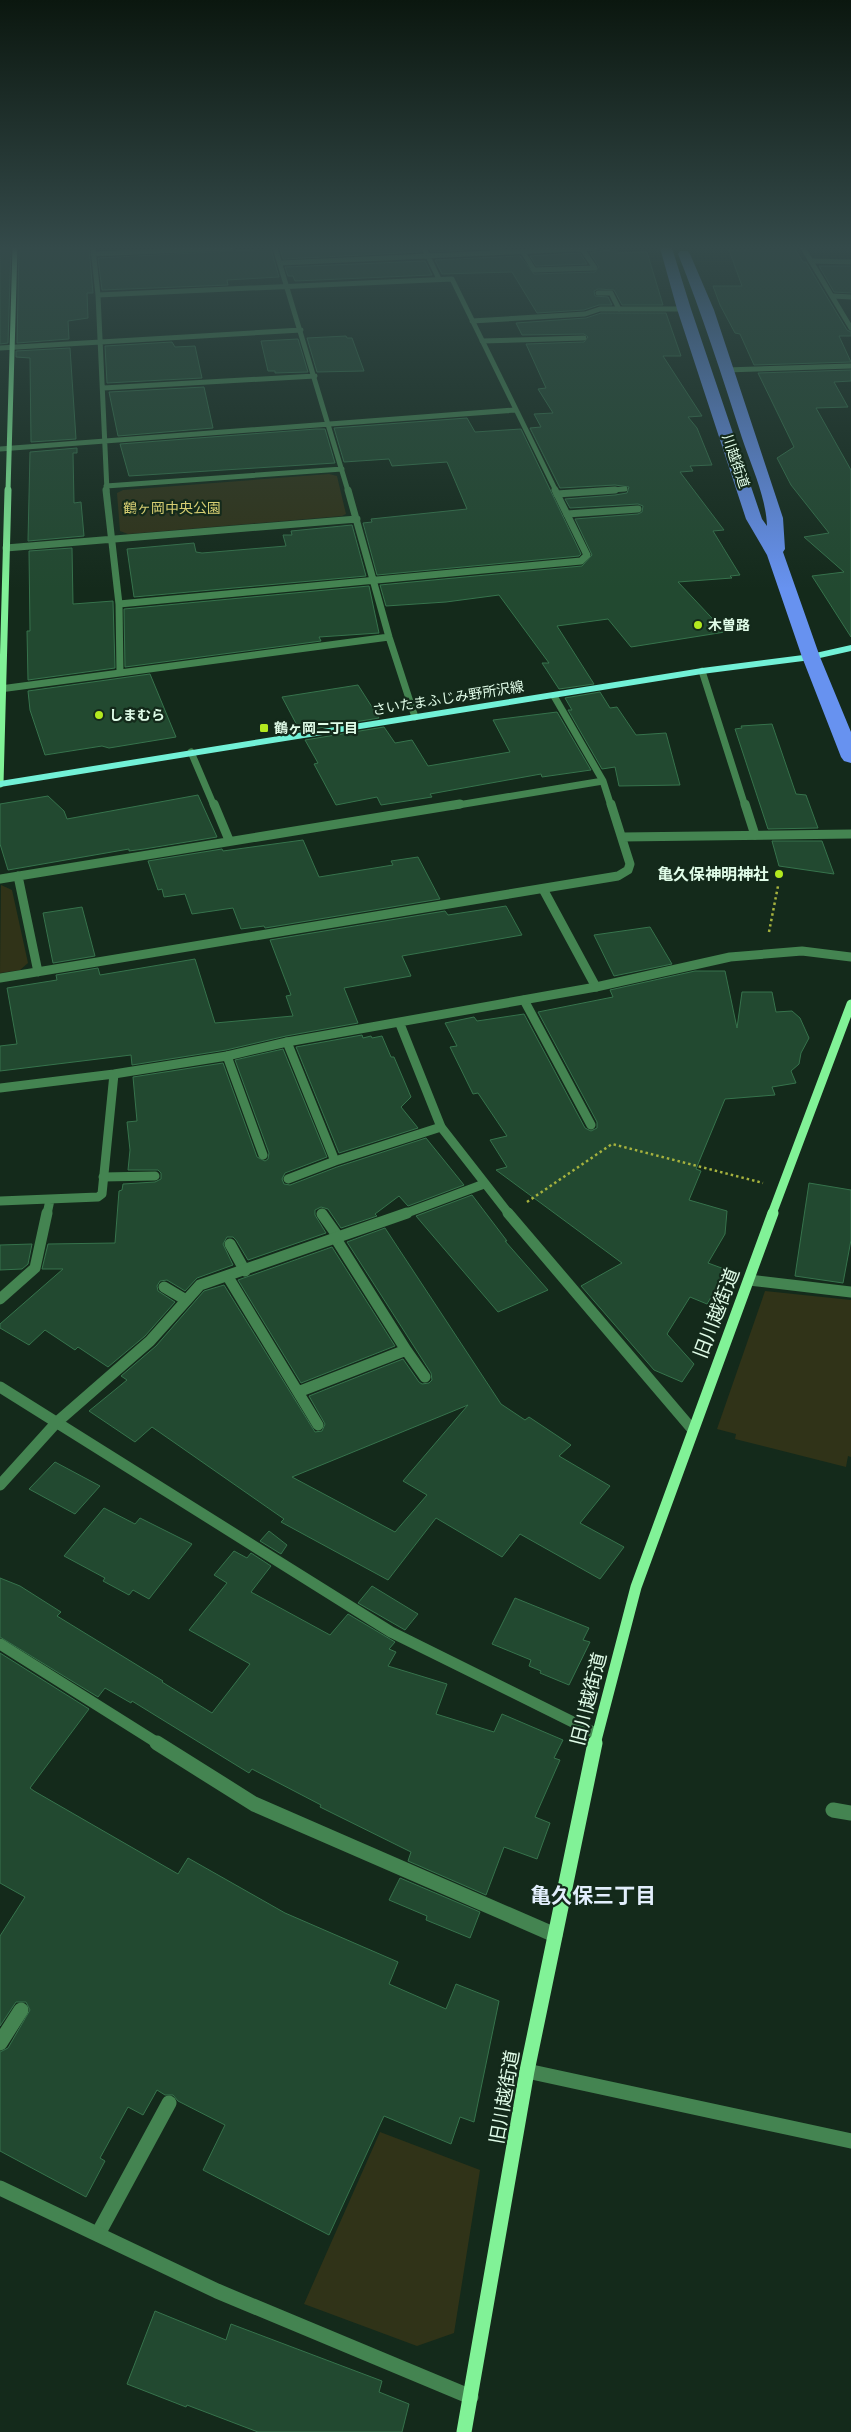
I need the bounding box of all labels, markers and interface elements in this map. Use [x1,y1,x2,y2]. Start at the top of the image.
street label: 川越街道 [718,431,755,490]
park label: 鶴ヶ岡中央公園 [123,498,221,517]
place label: 木曽路 [708,615,750,634]
marker: 木曽路 [692,619,704,631]
street label: さいたまふじみ野所沢線 [371,676,525,719]
place label: しまむら [109,705,165,724]
marker: しまむら [93,709,105,721]
place label: 鶴ヶ岡二丁目 [274,718,358,737]
marker: 鶴ヶ岡二丁目 [258,722,270,734]
place label: 亀久保神明神社 [657,863,769,885]
marker: 亀久保神明神社 [773,868,785,880]
street label: 旧川越街道 [687,1264,745,1362]
street label: 旧川越街道 [564,1650,612,1748]
district label: 亀久保三丁目 [530,1881,656,1909]
street label: 旧川越街道 [483,2048,525,2146]

